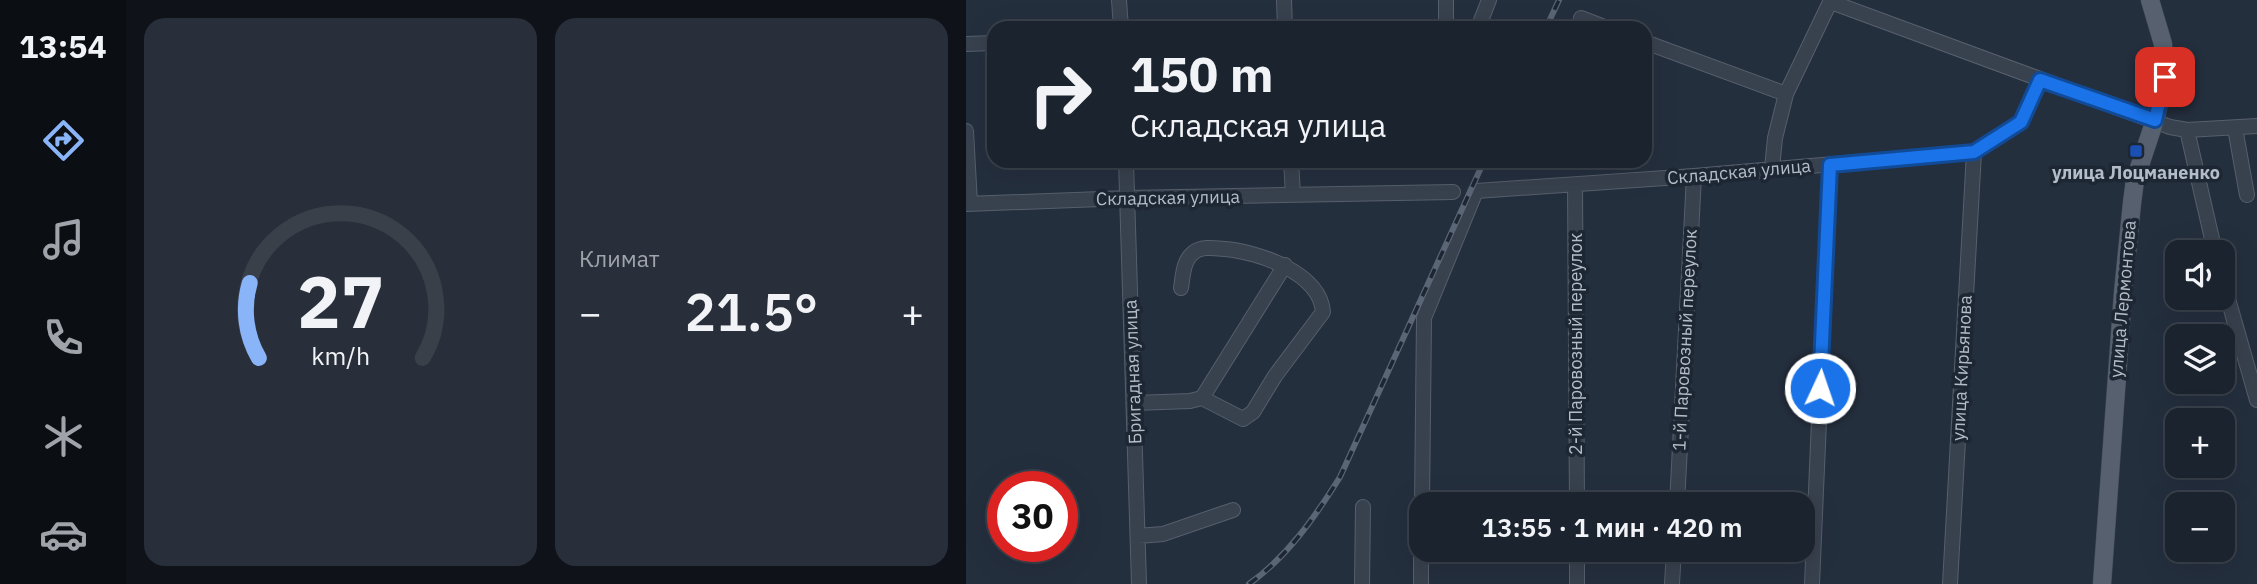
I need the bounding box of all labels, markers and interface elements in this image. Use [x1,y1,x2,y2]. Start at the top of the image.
text: 13:54 [19,25,107,67]
text: 150 m [1130,42,1274,105]
pin [2135,47,2195,107]
icon: right [1015,49,1106,140]
icon: arrive [2146,58,2184,96]
text: Складская улица [1130,104,1386,146]
icon: directions [39,116,88,165]
marker: улица Лоцманенко [2128,143,2144,159]
street label: Складская улица [1666,154,1812,189]
place label: улица Лоцманенко [2052,161,2220,184]
street label: Складская улица [1096,185,1241,210]
icon: music [39,215,88,264]
street label: улица Лермонтова [2104,219,2141,379]
street label: 1-й Паровозный переулок [1667,228,1702,452]
street label: 2-й Паровозный переулок [1564,233,1587,455]
map controls [2165,240,2235,562]
button: sound [2165,240,2235,310]
text: Климат [579,243,660,273]
text: 27 [297,253,384,348]
text: 21.5° [685,278,818,345]
text: − [579,288,602,337]
text: + [901,288,924,337]
street label: улица Кирьянова [1946,294,1977,442]
street label: Бригадная улица [1118,299,1147,445]
icon: phone [39,313,88,362]
button: layers [2165,324,2235,394]
text: km/h [311,339,370,372]
position arrow [1783,351,1857,425]
button: + [2165,408,2235,478]
icon: climate [39,412,88,461]
speed limit sign: 30 [987,471,1078,562]
button: − [2165,492,2235,562]
icon: car [39,510,88,559]
text: 13:55 · 1 мин · 420 m [1481,510,1743,544]

